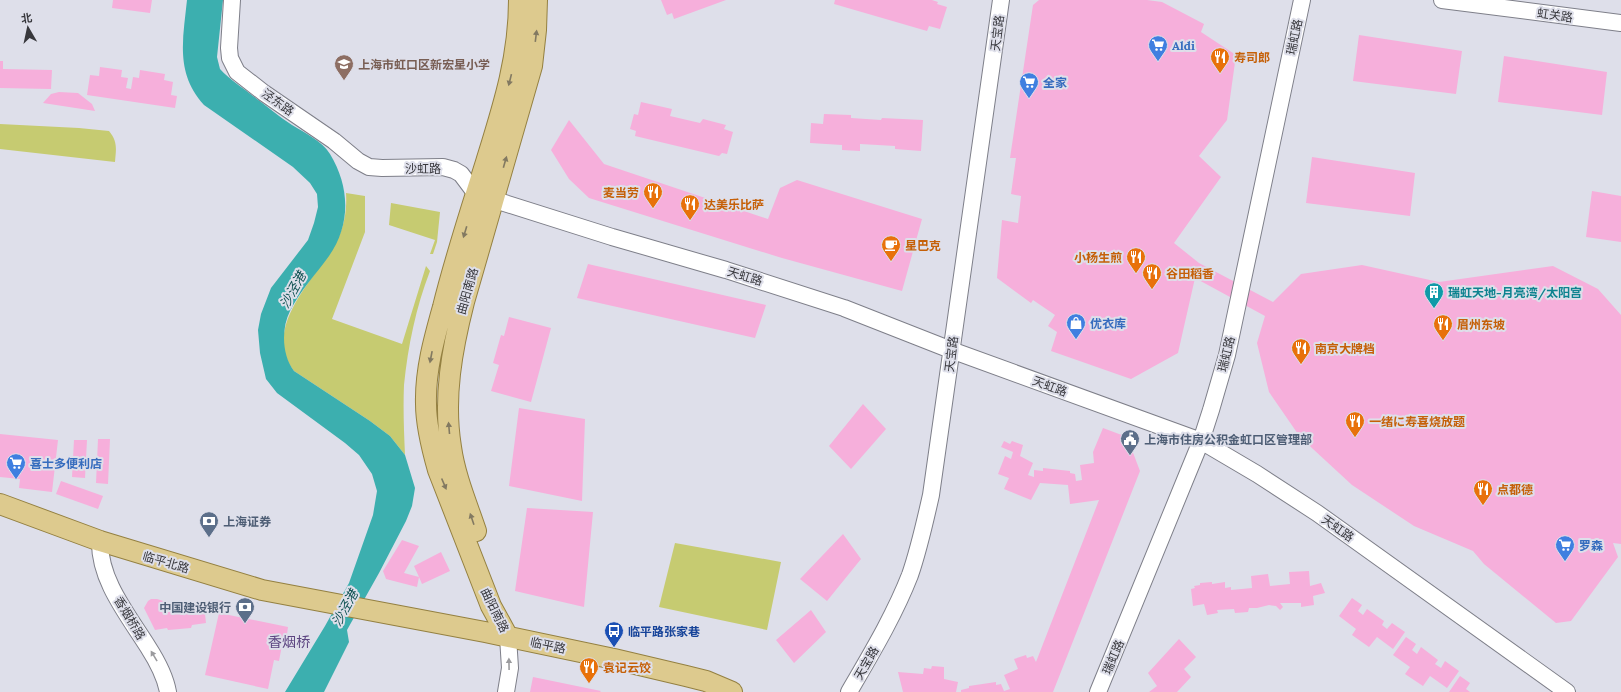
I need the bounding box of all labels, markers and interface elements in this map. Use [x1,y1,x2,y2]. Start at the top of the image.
street label: 虹关路 [1536,5,1574,25]
north arrow [8,8,48,48]
text: 北 [20,10,33,26]
street label: 天宝路 [987,14,1007,52]
street label: 瑞虹路 [1283,18,1305,56]
one-way arrow [532,30,539,42]
supermarket icon: Aldi [1147,34,1169,62]
place label: Aldi [1172,38,1195,53]
restaurant icon: 寿司郎 [1209,46,1231,74]
place label: 寿司郎 [1234,50,1270,65]
school or university icon: 上海市虹口区新宏星小学 [333,53,355,81]
place label: 上海市虹口区新宏星小学 [358,57,490,72]
supermarket icon: 全家 [1018,71,1040,99]
one-way arrow [507,74,513,86]
place label: 全家 [1043,75,1067,90]
street label: 泾东路 [259,86,297,118]
one-way arrow [502,156,508,168]
street label: 沙虹路 [405,161,441,176]
restaurant icon: 麦当劳 [642,181,664,209]
place label: 麦当劳 [603,185,639,200]
restaurant icon: 达美乐比萨 [679,193,701,221]
place label: 达美乐比萨 [704,197,764,212]
one-way arrow [461,226,467,238]
cafe icon: 星巴克 [880,234,902,262]
place label: 星巴克 [905,238,941,253]
restaurant icon: 小杨生煎 [1125,246,1147,274]
place label: 小杨生煎 [1074,250,1122,265]
restaurant icon: 谷田稻香 [1141,262,1163,290]
street label: 天虹路 [726,264,764,288]
street label: 曲阳南路 [453,266,481,316]
place label: 谷田稻香 [1166,266,1214,281]
water label: 沙泾港 [276,267,311,311]
building icon: 瑞虹天地-月亮湾/太阳宫 [1423,281,1445,309]
place label: 瑞虹天地-月亮湾/太阳宫 [1448,285,1582,301]
shop icon: 优衣库 [1065,312,1087,340]
restaurant icon: 眉州东坡 [1432,313,1454,341]
place label: 优衣库 [1090,316,1126,331]
place label: 眉州东坡 [1457,317,1505,332]
street label: 天宝路 [941,335,961,373]
street label: 瑞虹路 [1214,335,1238,373]
restaurant icon: 南京大牌档 [1290,337,1312,365]
place label: 南京大牌档 [1315,341,1375,356]
one-way arrow [427,351,433,363]
street label: 天虹路 [1031,373,1069,399]
restaurant icon: 一绪に寿喜烧放题 [1344,410,1366,438]
place label: 一绪に寿喜烧放题 [1369,414,1465,429]
one-way arrow [446,422,453,434]
public building icon: 上海市住房公积金虹口区管理部 [1119,428,1141,456]
place label: 上海市住房公积金虹口区管理部 [1144,432,1312,447]
supermarket icon: 喜士多便利店 [5,452,27,480]
place label: 喜士多便利店 [30,456,102,471]
restaurant icon: 点都德 [1472,478,1494,506]
one-way arrow [441,479,447,490]
place label: 点都德 [1497,482,1533,497]
bank icon: 上海证券 [198,510,220,538]
street label: 天虹路 [1319,512,1357,544]
one-way arrow [469,513,475,525]
place label: 上海证券 [223,514,272,529]
supermarket icon: 罗森 [1554,534,1576,562]
place label: 罗森 [1579,538,1603,553]
street label: 临平北路 [141,548,191,576]
water label: 沙泾港 [328,585,363,629]
street label: 曲阳南路 [478,585,512,635]
street label: 香烟桥路 [111,594,149,642]
bank icon: 中国建设银行 [234,596,256,624]
place label: 中国建设银行 [159,600,231,615]
bus stop icon: 临平路张家巷 [603,620,625,648]
place label: 临平路张家巷 [628,624,700,639]
district label: 香烟桥 [268,633,310,651]
street label: 临平路 [529,634,567,656]
street label: 瑞虹路 [1099,637,1127,677]
street label: 天宝路 [851,644,881,682]
one-way arrow [150,650,157,662]
restaurant icon: 袁记云饺 [578,656,600,684]
one-way arrow [506,657,512,670]
place label: 袁记云饺 [603,660,651,675]

